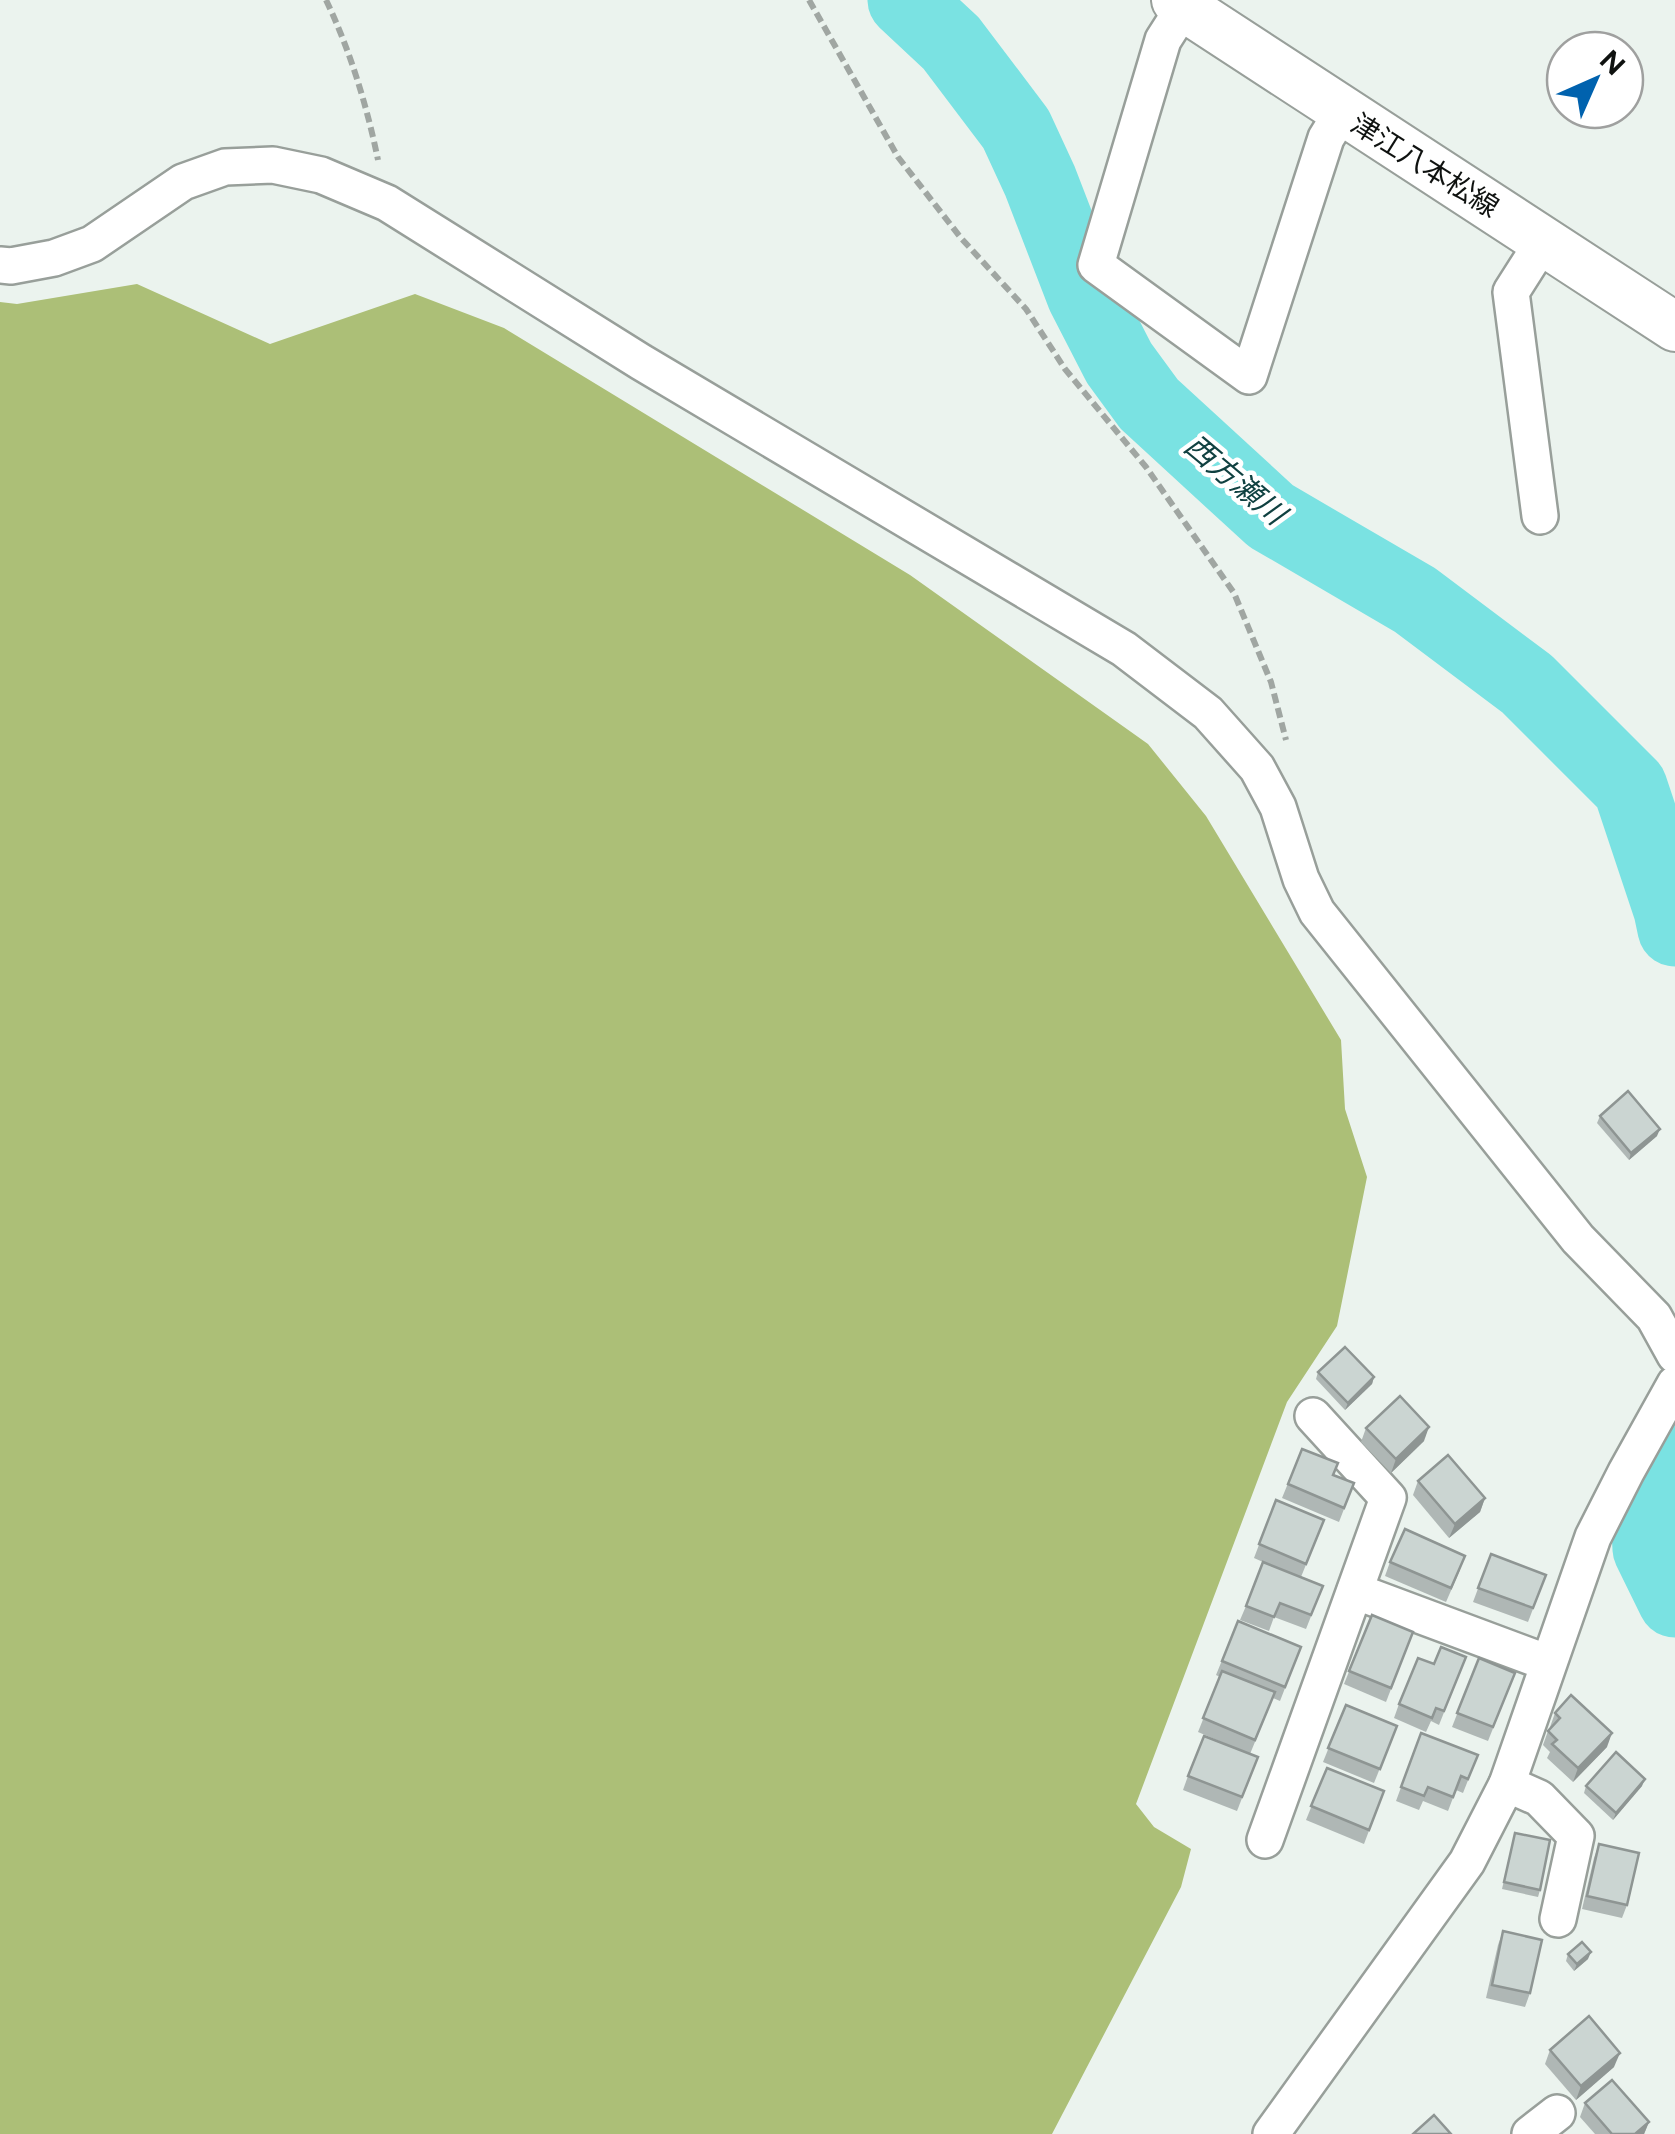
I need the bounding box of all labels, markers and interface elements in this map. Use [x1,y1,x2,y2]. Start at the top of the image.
north arrow [1545,30,1645,130]
text: N [1593,43,1632,82]
street label: 津江八本松線 [1345,106,1505,224]
water label: 西方瀬川 [1177,427,1295,534]

